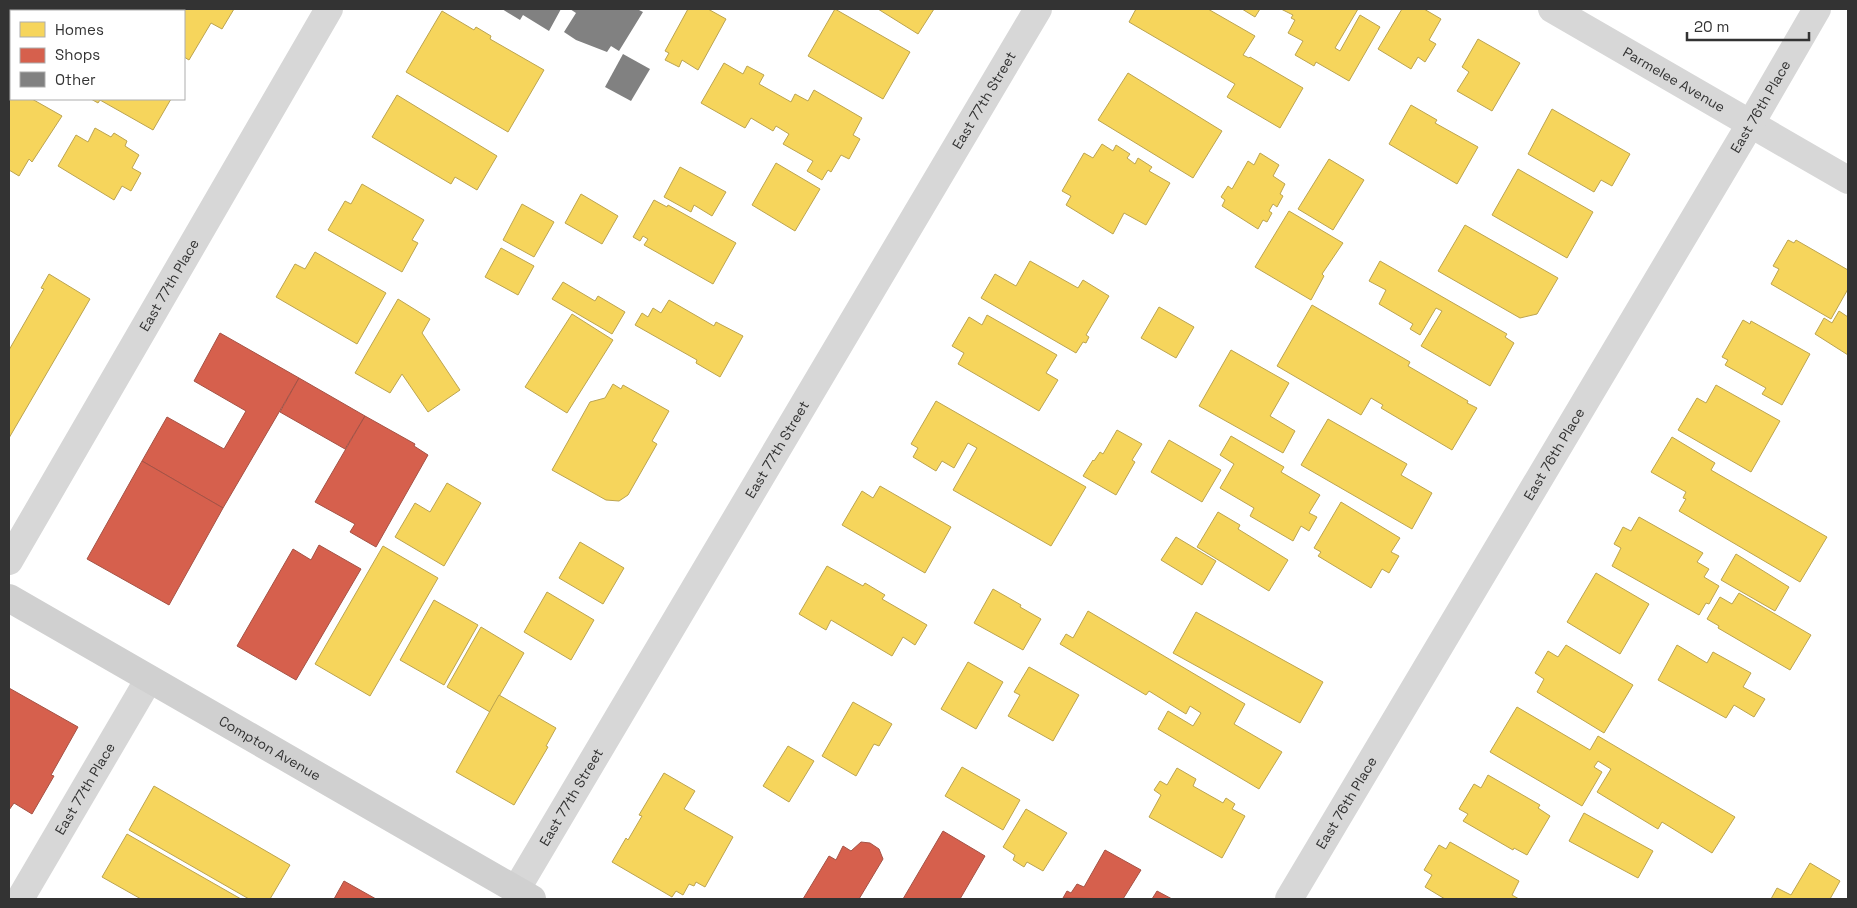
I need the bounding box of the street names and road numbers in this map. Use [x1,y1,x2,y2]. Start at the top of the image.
street label: Parmelee Avenue [1620,43,1728,116]
street label: East 77th Street [948,48,1020,152]
street label: East 76th Place [1726,57,1794,156]
street label: East 77th Place [135,235,203,335]
street label: East 77th Street [741,397,813,502]
street label: East 76th Place [1519,404,1588,503]
street label: Compton Avenue [216,712,324,785]
street label: East 77th Place [51,739,119,838]
street label: East 77th Street [535,745,607,849]
street label: East 76th Place [1312,753,1381,852]

